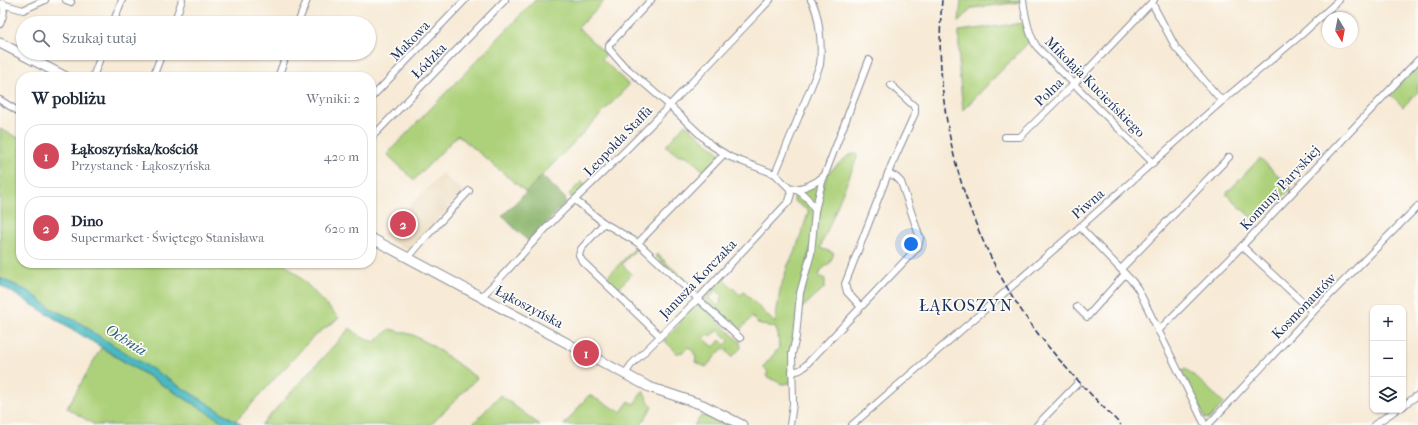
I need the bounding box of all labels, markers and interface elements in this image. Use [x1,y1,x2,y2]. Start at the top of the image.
north arrow [1322,12,1358,48]
search box [16,16,376,60]
street label: Makowa [387,17,434,65]
icon: search [30,27,52,49]
text: Szukaj tutaj [62,29,136,47]
street label: Mikołaja Kucieńskiego [1041,33,1149,141]
street label: Łódzka [408,39,450,82]
street label: Polna [1031,74,1067,110]
text: W pobliżu [32,88,106,108]
text: Wyniki: 2 [306,91,360,106]
street label: Leopolda Staffa [580,102,656,180]
text: Łąkoszyńska/kościół [71,140,198,158]
street label: Komuny Paryskiej [1236,142,1324,234]
text: 1 [44,149,48,164]
text: 420 m [324,149,359,164]
text: Przystanek · Łąkoszyńska [71,158,211,173]
street label: Piwna [1068,185,1108,223]
pin: 2 [390,209,416,239]
text: Dino [71,212,103,230]
text: 2 [43,221,49,236]
text: 620 m [325,221,359,236]
text: Supermarket · Świętego Stanisława [71,230,264,245]
your location [901,234,921,254]
street label: Janusza Korczaka [655,235,740,323]
street label: Kosmonautów [1268,269,1340,343]
street label: Łąkoszyńska [492,282,566,332]
district label: ŁĄKOSZYN [919,296,1013,315]
map controls [1370,305,1406,413]
button: + [1370,305,1406,341]
water label: Ochnia [102,320,150,360]
pin: 1 [573,338,599,368]
button: − [1370,341,1406,377]
button: layers [1370,377,1406,413]

